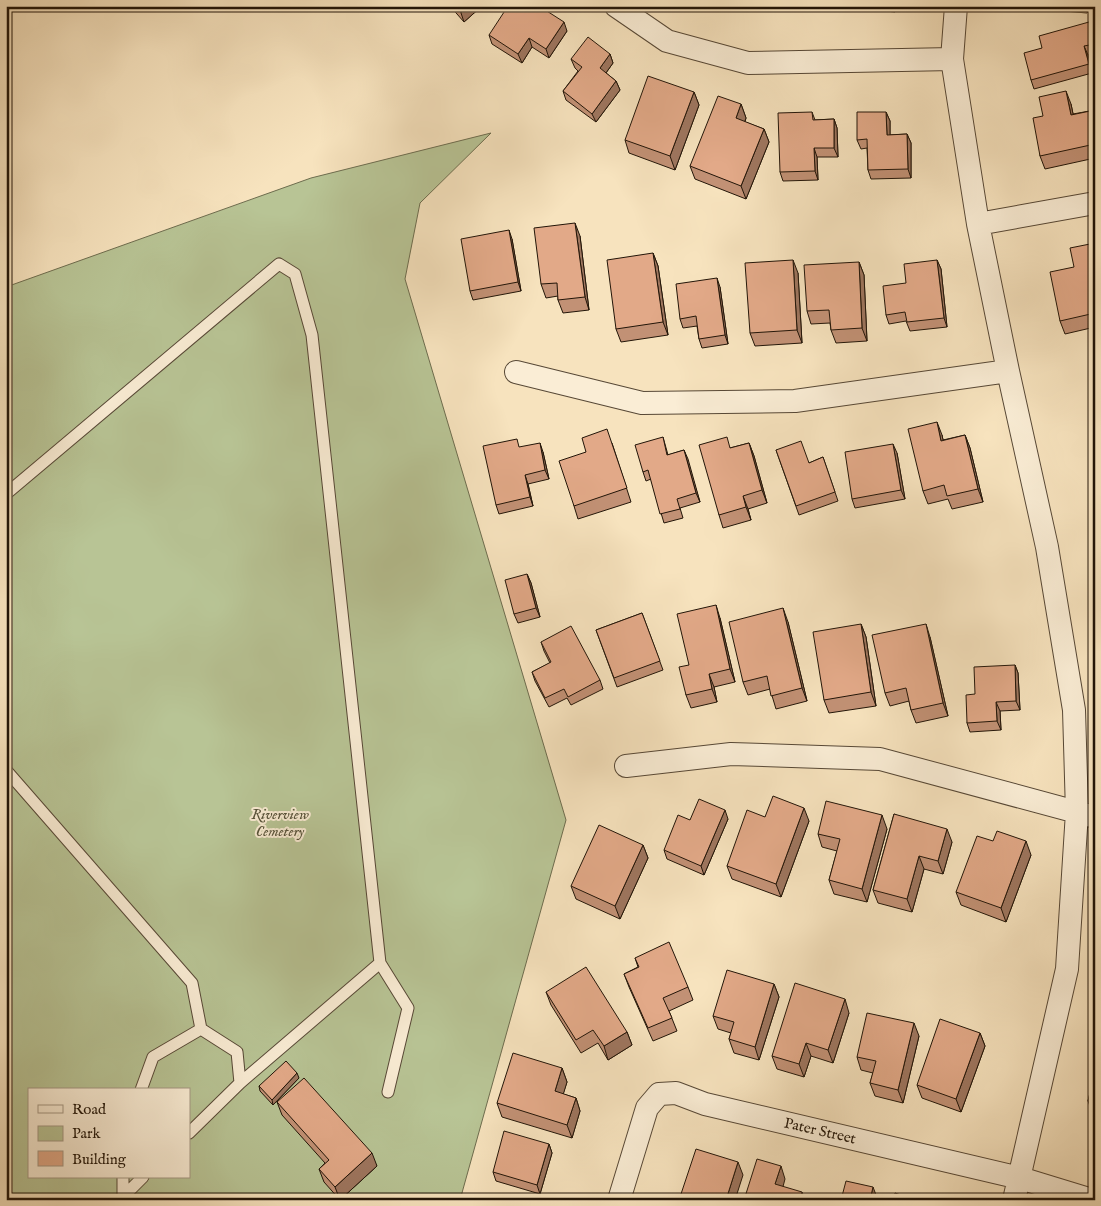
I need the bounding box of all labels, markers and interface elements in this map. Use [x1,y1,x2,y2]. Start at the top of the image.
park label: Riverview Cemetery [251,805,310,841]
legend [28,1088,190,1178]
text: Road [72,1100,107,1119]
street label: Pater Street [782,1114,858,1148]
text: Park [72,1124,102,1143]
text: Building [72,1150,127,1169]

